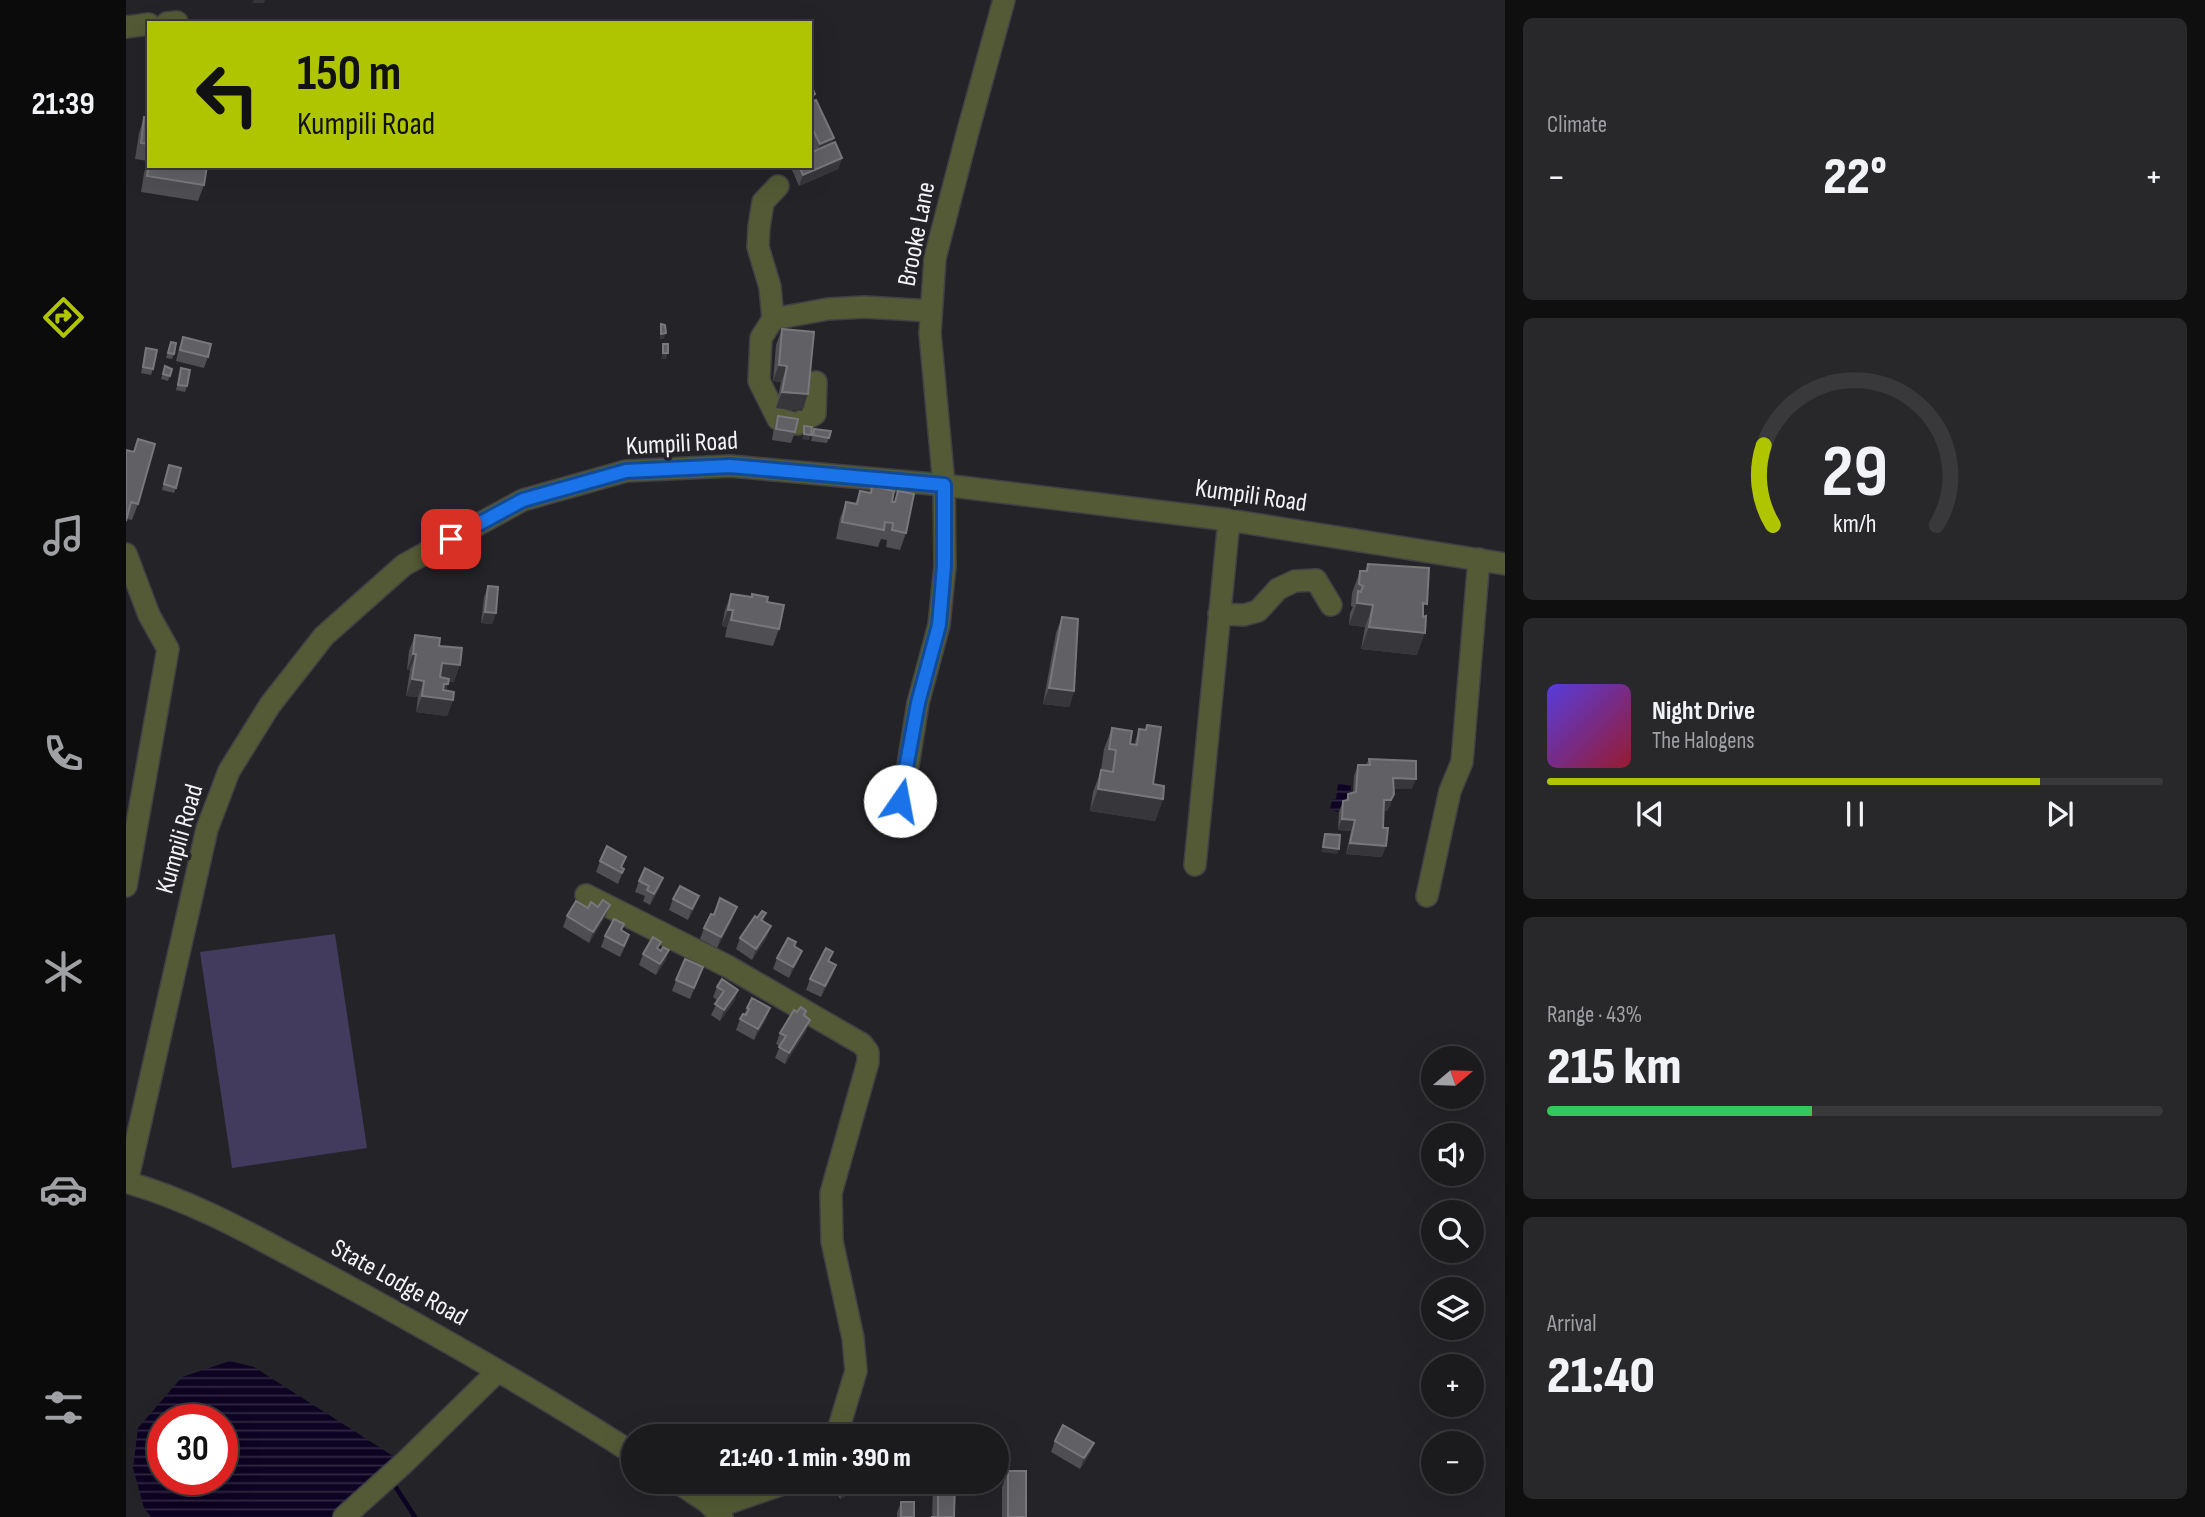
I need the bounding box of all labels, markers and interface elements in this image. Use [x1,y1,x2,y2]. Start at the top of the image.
text: 150 m [297,45,401,104]
icon: left [182,49,273,140]
text: 21:39 [31,85,95,124]
text: Kumpili Road [297,105,435,144]
text: Climate [1547,111,1607,139]
text: 22° [1823,146,1887,209]
text: − [1547,155,1566,200]
text: + [2144,155,2163,200]
street label: Brooke Lane [892,179,942,289]
icon: directions [39,293,88,342]
street label: Kumpili Road [625,426,739,462]
text: 29 [1822,429,1888,517]
street label: Kumpili Road [1193,473,1309,519]
text: km/h [1833,508,1877,539]
pin [421,509,481,569]
icon: music [39,511,88,560]
icon: arrive [432,520,470,558]
text: Night Drive [1652,696,1755,727]
text: The Halogens [1652,727,1755,755]
icon: phone [39,729,88,778]
position arrow [863,764,937,838]
street label: Kumpili Road [150,781,210,897]
icon: previous [1631,795,1669,833]
icon: pause [1836,795,1874,833]
icon: next [2041,795,2079,833]
icon: climate [39,947,88,996]
text: Range · 43% [1547,1001,1642,1029]
text: 215 km [1547,1036,1681,1099]
north arrow [1421,1046,1484,1110]
map controls [1421,1046,1484,1494]
button: sound [1421,1123,1484,1186]
icon: car [39,1165,88,1214]
button: search [1421,1200,1484,1263]
street label: State Lodge Road [326,1233,472,1333]
button: layers [1421,1277,1484,1340]
text: Arrival [1547,1310,1596,1338]
text: 21:40 [1547,1345,1655,1408]
button: + [1421,1354,1484,1417]
icon: filters [39,1383,88,1432]
speed limit sign: 30 [147,1404,238,1495]
button: − [1421,1431,1484,1494]
text: 21:40 · 1 min · 390 m [719,1443,911,1474]

